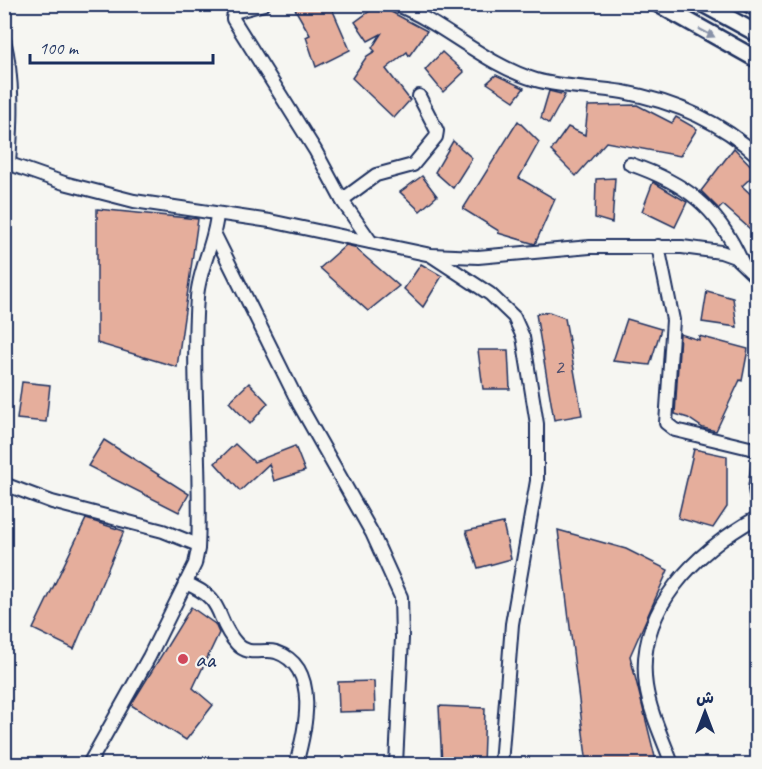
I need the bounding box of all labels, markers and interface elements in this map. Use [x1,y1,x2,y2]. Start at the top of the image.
scale bar [30,27,213,65]
one-way arrow [699,28,716,38]
text: 100 m [39,37,80,59]
house number: 2 [554,354,565,380]
place label: aa [195,644,216,674]
marker: aa [176,652,190,666]
north arrow [675,682,735,742]
text: ش [696,688,714,708]

